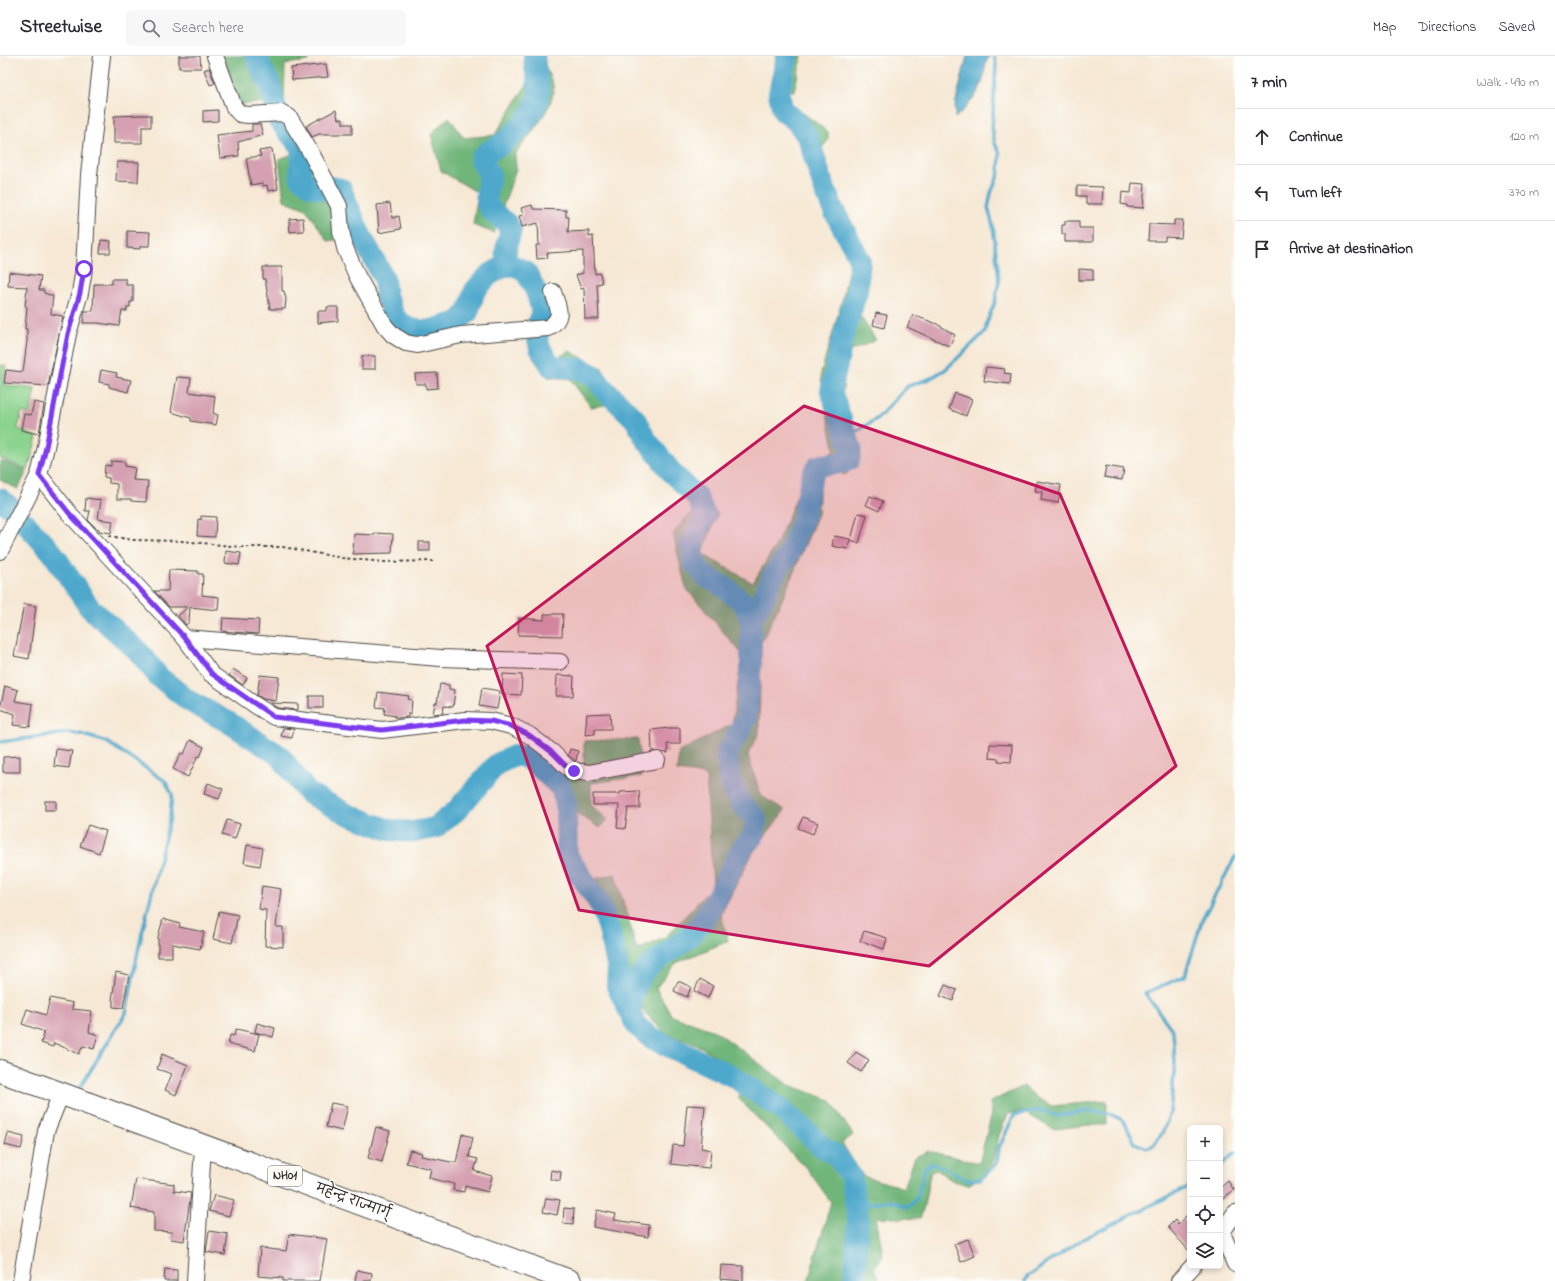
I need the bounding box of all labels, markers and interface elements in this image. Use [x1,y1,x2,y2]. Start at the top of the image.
search box [126,10,406,46]
text: Streetwise [20,14,102,41]
icon: search [140,17,162,39]
text: Search here [172,17,244,39]
text: Map [1373,17,1396,38]
text: Directions [1418,17,1476,38]
text: Saved [1498,17,1535,38]
text: 7 min [1251,70,1287,95]
text: Walk · 490 m [1477,73,1539,92]
icon: ahead [1251,126,1273,148]
text: Continue [1289,126,1343,148]
text: 120 m [1509,127,1539,146]
icon: left [1251,182,1273,204]
text: Turn left [1289,182,1342,204]
text: 370 m [1509,183,1539,202]
icon: arrive [1251,238,1273,260]
text: Arrive at destination [1289,238,1413,260]
route start [75,260,93,278]
route end [565,762,583,780]
map controls [1187,1125,1223,1269]
button: + [1187,1125,1223,1161]
button: − [1187,1161,1223,1197]
road number: NH01 [268,1166,302,1186]
street label: महेन्द्र राज्मार्ग् [312,1176,395,1224]
button: locate [1187,1197,1223,1233]
button: layers [1187,1233,1223,1269]

